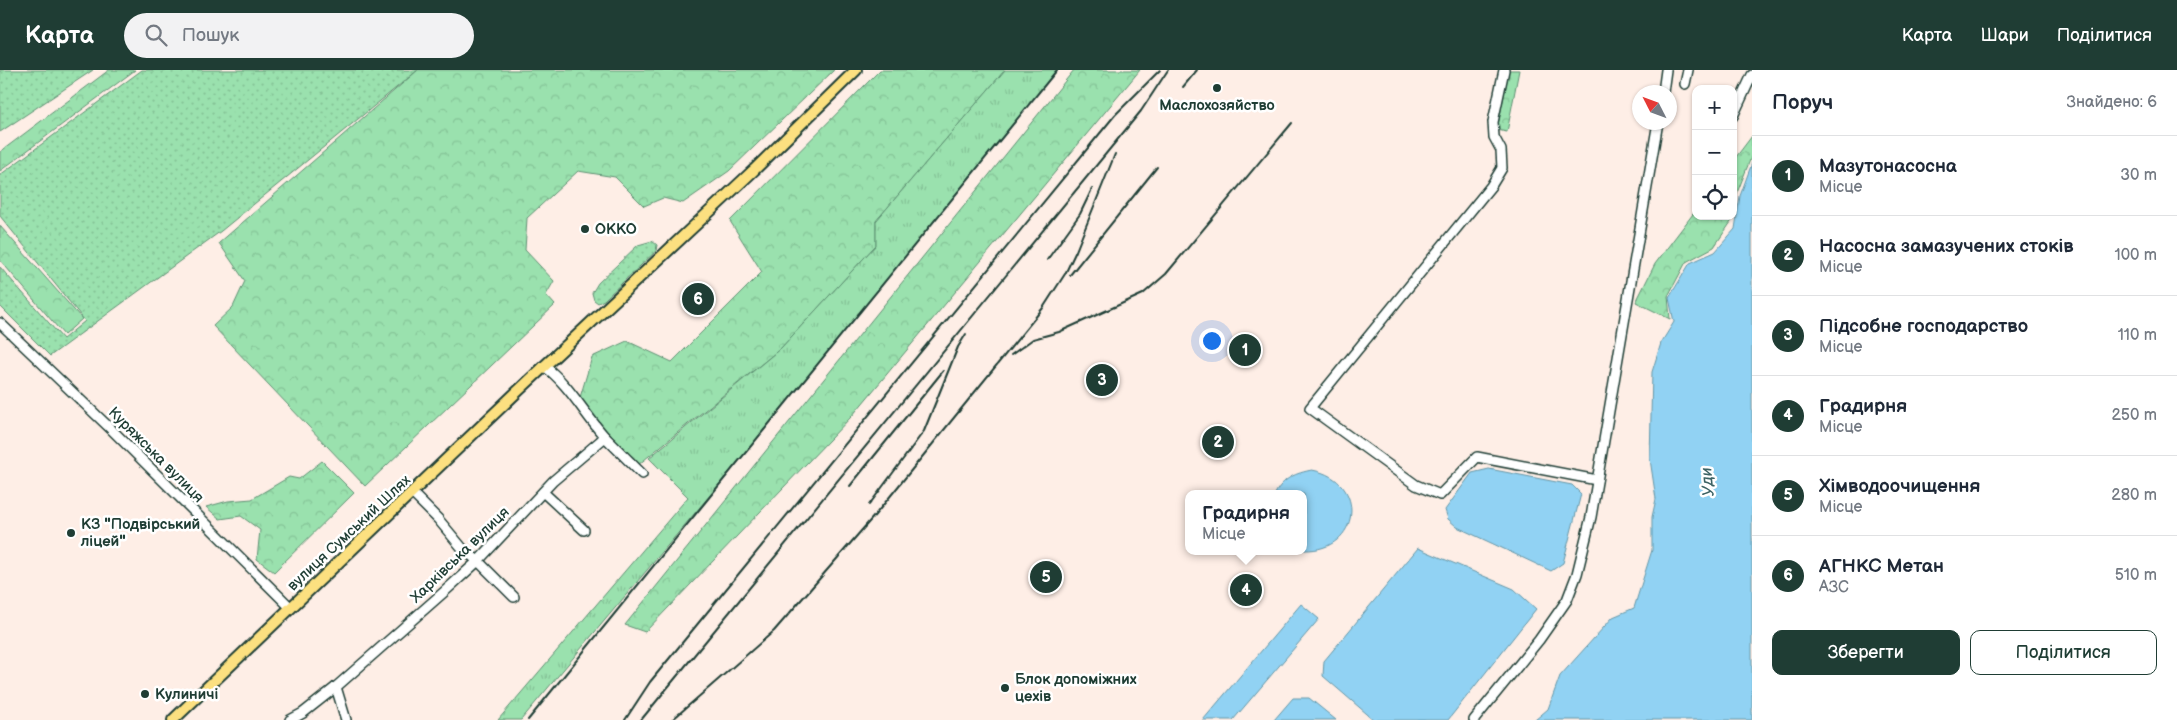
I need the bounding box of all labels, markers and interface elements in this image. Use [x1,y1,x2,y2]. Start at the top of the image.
search box [124,13,474,58]
text: Карта [25,21,94,50]
icon: search [142,21,170,49]
text: Пошук [182,24,239,47]
text: Карта [1902,25,1952,46]
text: Шари [1980,25,2029,46]
text: Поділитися [2057,25,2152,46]
marker: Маслохозяйство [1211,82,1223,94]
north arrow [1632,85,1677,130]
map controls [1692,85,1737,220]
button: + [1692,85,1737,130]
text: Поруч [1772,90,1833,115]
text: Знайдено: 6 [2067,93,2157,112]
place label: Маслохозяйство [1159,96,1275,115]
button: − [1692,130,1737,175]
text: Мазутонасосна [1819,155,1957,178]
text: 1 [1785,166,1791,185]
text: 30 m [2120,166,2157,185]
button: locate [1692,175,1737,220]
text: Місце [1819,178,1863,197]
place label: ОККО [595,220,637,239]
marker: ОККО [579,223,591,235]
text: Насосна замазучених стоків [1819,235,2074,258]
text: 2 [1783,246,1793,265]
text: 100 m [2114,246,2157,265]
text: Місце [1819,258,1863,277]
pin: 6 [682,280,714,318]
text: Підсобне господарство [1819,315,2028,338]
text: 3 [1783,326,1793,345]
text: 110 m [2118,326,2157,345]
your location [1199,328,1225,354]
pin: 1 [1229,331,1261,369]
text: Місце [1819,338,1863,357]
pin: 3 [1086,361,1118,399]
text: Градирня [1819,395,1907,418]
street label: Куряжська вулиця [104,403,208,507]
text: 4 [1783,406,1793,425]
text: 250 m [2111,406,2157,425]
text: Місце [1819,418,1863,437]
pin: 2 [1202,423,1234,461]
water label: Уди [1697,467,1719,497]
street label: вулиця Сумський Шлях [283,471,415,595]
text: Хімводоочищення [1819,475,1981,498]
text: 5 [1783,486,1793,505]
text: 280 m [2111,486,2157,505]
popup [1185,490,1307,555]
text: Місце [1819,498,1863,517]
text: Градирня [1202,502,1290,525]
street label: Харківська вулиця [407,503,513,607]
place label: КЗ "Подвірський ліцей" [80,515,200,551]
text: Місце [1202,525,1245,544]
marker: КЗ "Подвірський ліцей" [65,527,77,539]
text: АГНКС Метан [1819,555,1944,578]
pin: 5 [1030,558,1062,596]
text: 6 [1783,566,1793,585]
text: 510 m [2115,566,2157,585]
pin: 4 [1230,571,1262,609]
text: АЗС [1819,578,1849,597]
button: Зберегти [1772,630,1960,675]
button: Поділитися [1970,630,2157,675]
place label: Блок допоміжних цехів [1015,670,1137,706]
marker: Блок допоміжних цехів [999,682,1011,694]
place label: Кулиничі [155,685,218,704]
marker: Кулиничі [139,688,151,700]

